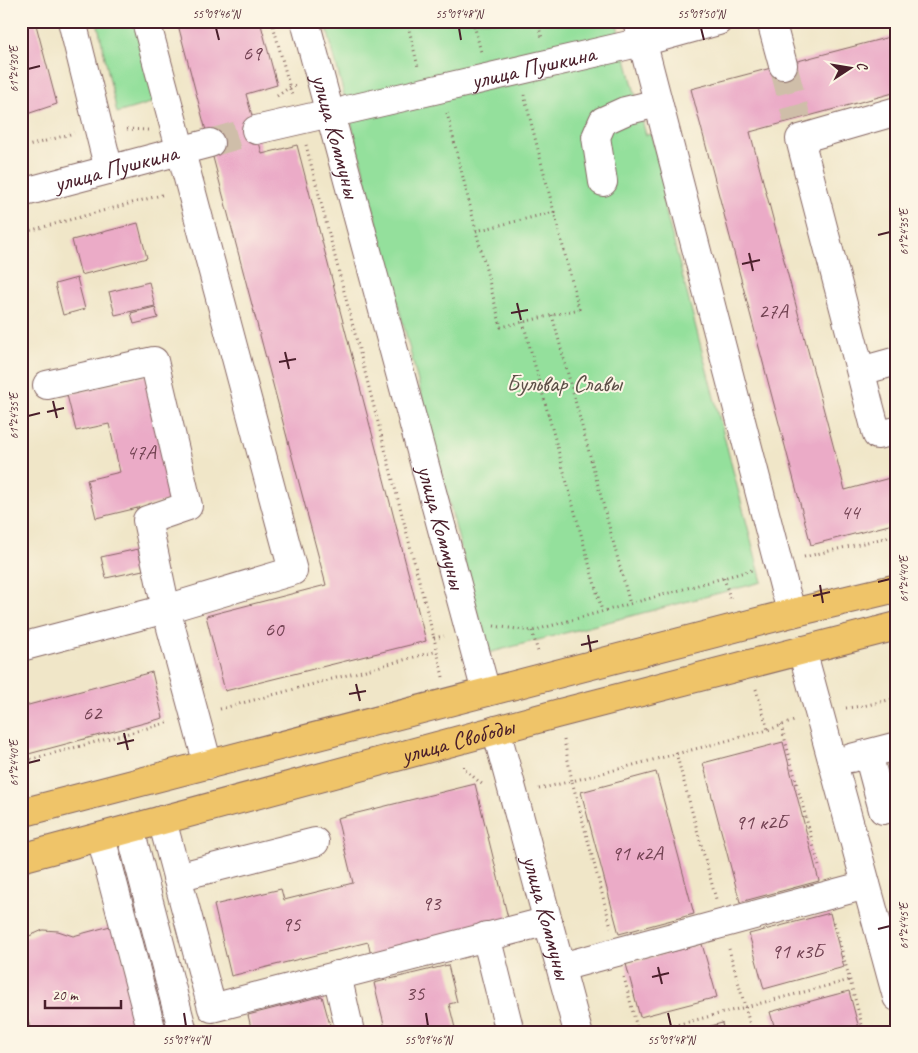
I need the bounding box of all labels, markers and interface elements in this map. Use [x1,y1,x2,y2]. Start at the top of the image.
text: 55°09'46"N [192,6,241,22]
text: 55°09'48"N [435,6,484,22]
text: 55°09'50"N [677,6,726,22]
street label: улица Пушкина [466,38,600,96]
house number: 69 [243,40,263,66]
north arrow [826,42,876,92]
text: 61°24'30"E [6,44,22,92]
text: С [853,60,872,73]
street label: улица Коммуны [304,69,368,203]
street label: улица Пушкина [49,137,183,199]
text: 61°24'35"E [896,207,912,255]
house number: 27А [758,298,789,324]
park label: Бульвар Славы [506,368,624,398]
text: 61°24'35"E [6,391,22,439]
house number: 47А [126,439,157,465]
street label: улица Коммуны [410,460,473,594]
house number: 44 [841,499,862,525]
text: 61°24'40"E [896,554,912,602]
house number: 60 [265,616,285,642]
house number: 62 [83,700,103,726]
street label: улица Свободы [396,710,519,771]
text: 61°24'40"E [6,738,22,786]
house number: 91 к2Б [735,809,790,835]
house number: 91 к2А [611,840,664,866]
street label: улица Коммуны [515,850,579,985]
house number: 93 [422,890,442,916]
text: 61°24'45"E [896,901,912,949]
house number: 95 [282,911,302,937]
house number: 91 к3Б [771,938,826,964]
scale bar [45,978,121,1010]
house number: 35 [406,980,426,1006]
text: 20 m [52,986,79,1005]
text: 55°09'44"N [162,1032,211,1048]
text: 55°09'46"N [404,1032,453,1048]
text: 55°09'48"N [647,1032,696,1048]

